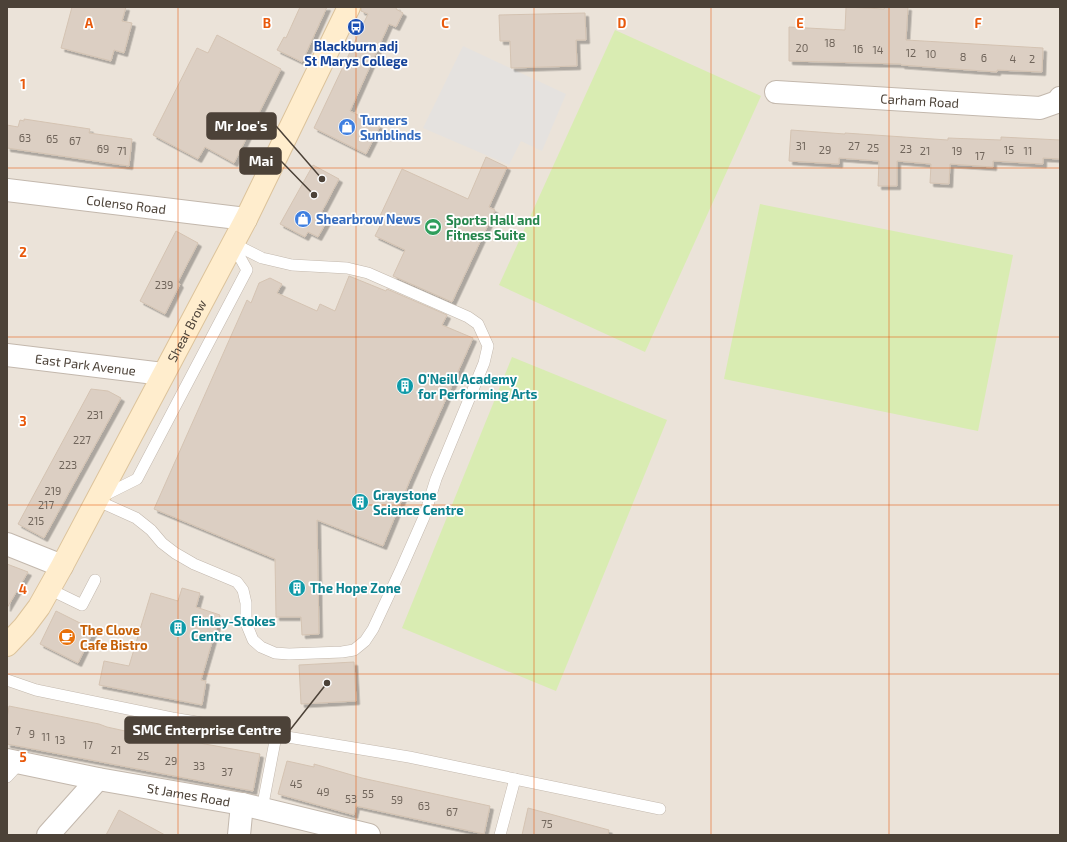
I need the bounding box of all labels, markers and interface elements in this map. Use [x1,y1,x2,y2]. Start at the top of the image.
text: A [85,15,94,31]
text: B [263,15,271,31]
text: C [441,15,449,31]
text: D [618,15,627,31]
text: E [796,15,804,31]
text: F [974,15,982,31]
bus stop icon: Blackburn adj St Marys College [346,17,366,37]
house number: 18 [824,36,836,49]
place label: Blackburn adj St Marys College [304,38,408,69]
house number: 20 [796,41,808,54]
house number: 16 [853,42,863,55]
house number: 14 [872,43,884,56]
house number: 12 [906,46,916,59]
house number: 10 [925,47,937,60]
house number: 8 [960,50,966,63]
house number: 6 [981,51,987,64]
house number: 4 [1010,52,1017,65]
house number: 2 [1029,52,1035,65]
text: 1 [20,76,26,92]
street label: Carham Road [880,90,960,111]
place label: Turners Sunblinds [360,112,421,143]
callout: Mr Joe's [207,113,276,139]
text: Mr Joe's [215,117,267,134]
shop icon: Turners Sunblinds [337,117,357,137]
house number: 63 [19,131,31,144]
house number: 65 [46,132,58,145]
house number: 67 [69,134,81,147]
house number: 31 [796,139,806,152]
house number: 27 [848,139,860,152]
house number: 25 [867,141,879,154]
house number: 69 [97,142,109,155]
house number: 23 [900,142,912,155]
house number: 29 [819,143,831,156]
house number: 15 [1004,143,1014,156]
house number: 71 [117,144,127,157]
house number: 21 [920,144,930,157]
house number: 19 [952,144,962,157]
house number: 11 [1024,144,1032,157]
callout: Mai [240,148,281,174]
house number: 17 [975,149,985,162]
text: Mai [249,152,273,169]
street label: Colenso Road [85,192,167,217]
shop icon: Shearbrow News [293,209,313,229]
place label: Shearbrow News [316,211,421,227]
place label: Sports Hall and Fitness Suite [446,212,540,243]
sports icon: Sports Hall and Fitness Suite [423,217,443,237]
text: 2 [19,244,27,260]
house number: 239 [155,278,173,291]
street label: Shear Brow [164,297,210,365]
street label: East Park Avenue [34,350,137,379]
place label: O'Neill Academy for Performing Arts [418,371,538,402]
building icon: O'Neill Academy for Performing Arts [395,376,415,396]
house number: 231 [87,408,103,421]
text: 3 [19,413,27,429]
house number: 227 [73,433,91,446]
house number: 223 [59,458,77,471]
house number: 219 [45,484,61,497]
place label: Graystone Science Centre [373,487,464,518]
building icon: Graystone Science Centre [350,492,370,512]
house number: 217 [38,498,54,511]
house number: 215 [28,514,44,527]
building icon: The Hope Zone [287,578,307,598]
place label: The Hope Zone [310,580,401,596]
text: 4 [19,581,27,597]
place label: Finley-Stokes Centre [191,613,276,644]
building icon: Finley-Stokes Centre [168,618,188,638]
place label: The Clove Cafe Bistro [80,622,148,653]
cafe icon: The Clove Cafe Bistro [57,627,77,647]
callout: SMC Enterprise Centre [125,717,290,743]
text: SMC Enterprise Centre [132,721,282,738]
house number: 7 [15,724,21,737]
house number: 9 [29,727,35,740]
house number: 11 [42,730,50,743]
house number: 13 [55,733,65,746]
house number: 17 [83,738,93,751]
house number: 21 [111,743,121,756]
text: 5 [19,749,27,765]
house number: 25 [137,749,149,762]
house number: 29 [165,754,177,767]
house number: 33 [193,759,205,772]
house number: 37 [221,765,233,778]
house number: 45 [290,777,302,790]
street label: St James Road [146,780,232,810]
house number: 49 [316,785,330,798]
house number: 55 [362,787,374,800]
house number: 53 [345,792,357,805]
house number: 59 [391,793,403,806]
house number: 63 [418,799,430,812]
house number: 67 [446,805,458,818]
house number: 75 [541,817,553,830]

